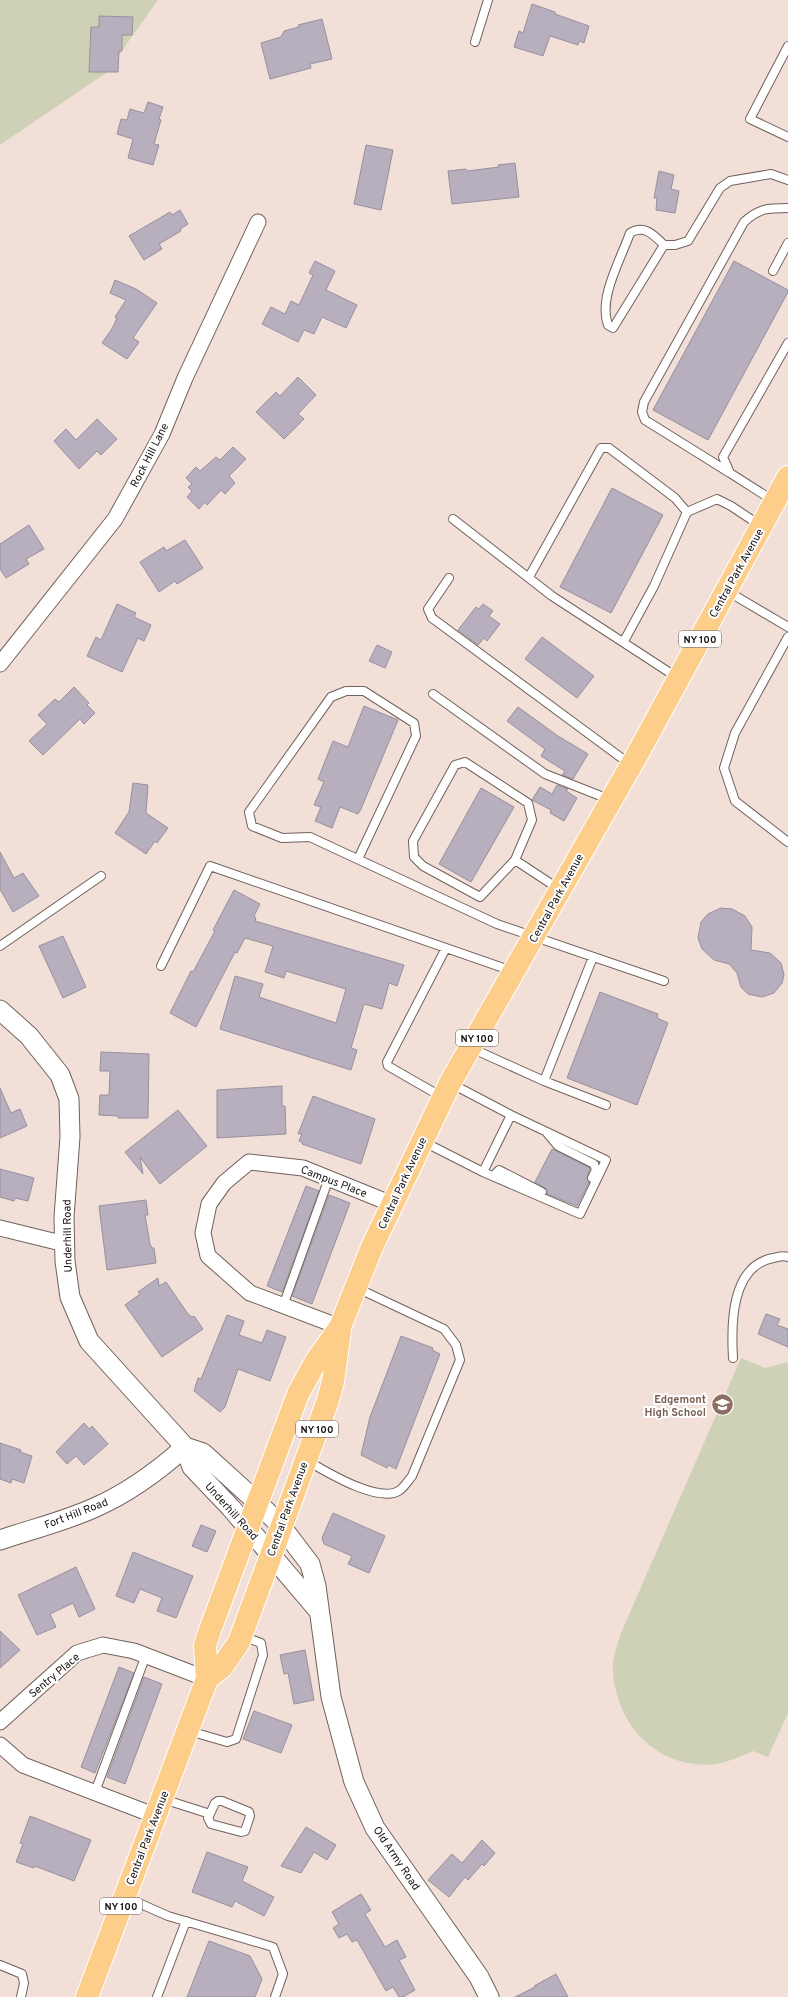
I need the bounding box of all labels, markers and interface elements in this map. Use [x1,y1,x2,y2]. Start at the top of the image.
street label: Rock Hill Lane [128,421,172,490]
street label: Central Park Avenue [707,526,767,621]
road number: NY 100 [679,631,721,647]
street label: Central Park Avenue [527,851,587,946]
road number: NY 100 [456,1030,498,1046]
street label: Central Park Avenue [375,1135,430,1232]
street label: Campus Place [298,1163,369,1201]
street label: Underhill Road [60,1199,76,1273]
school or university icon: Edgemont High School [709,1392,735,1418]
place label: Edgemont High School [645,1393,706,1420]
road number: NY 100 [296,1421,338,1437]
street label: Central Park Avenue [264,1460,312,1559]
street label: Underhill Road [202,1480,261,1544]
street label: Fort Hill Road [43,1495,110,1532]
street label: Sentry Place [26,1650,83,1701]
street label: Central Park Avenue [123,1789,172,1887]
street label: Old Army Road [370,1824,423,1893]
road number: NY 100 [100,1898,142,1914]

